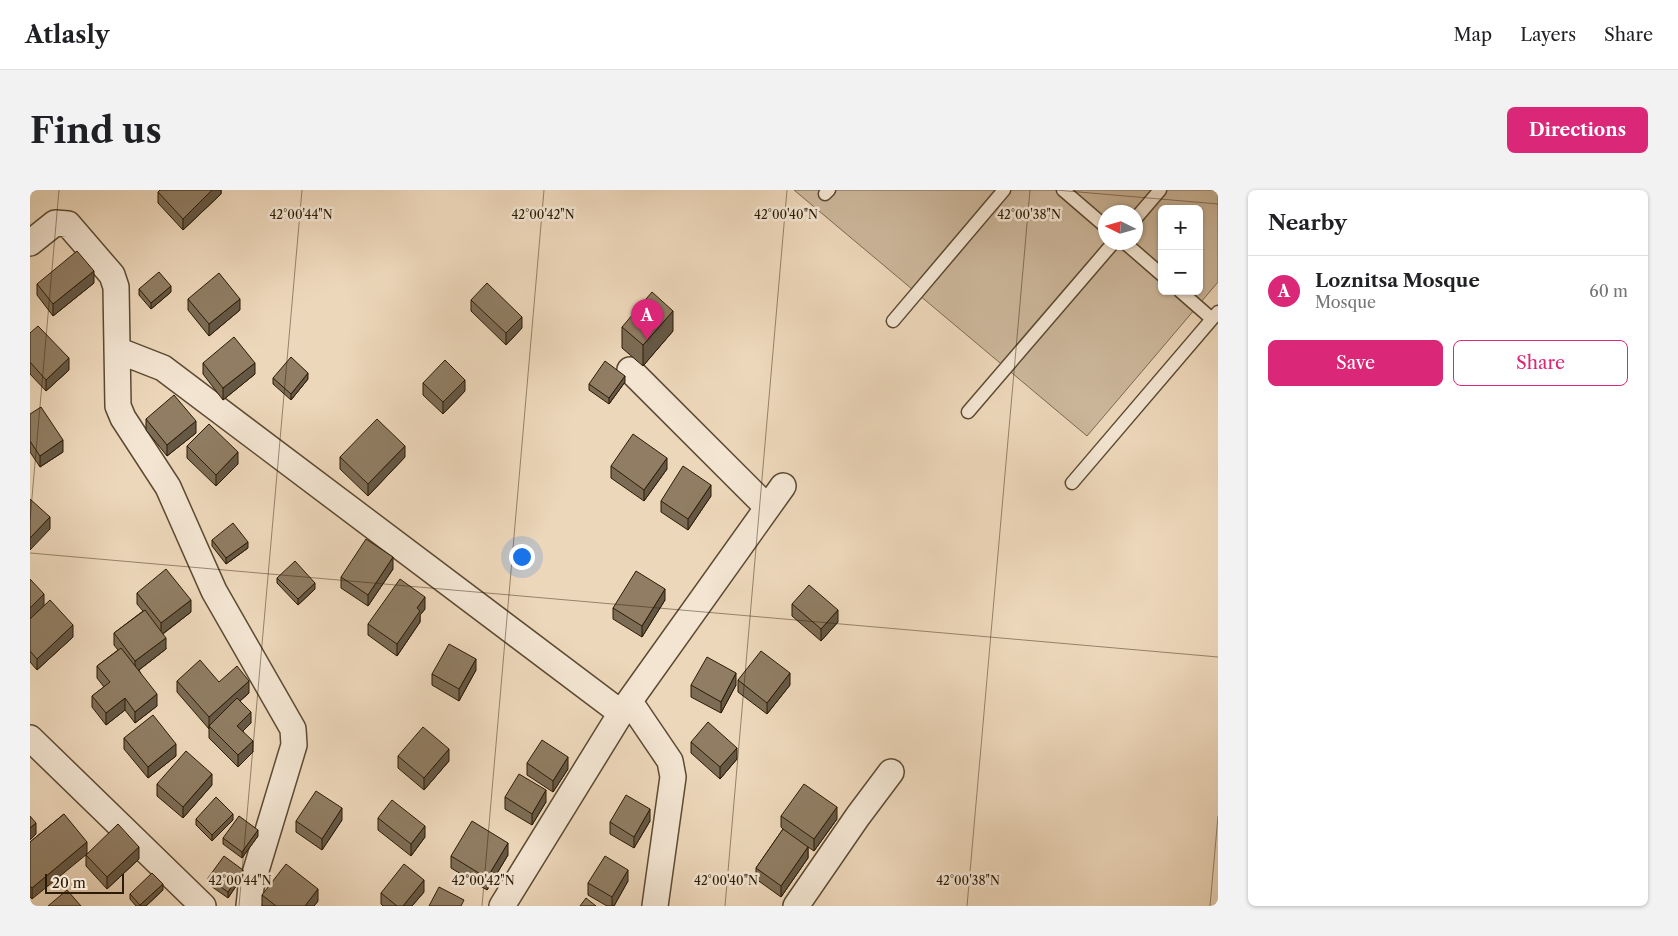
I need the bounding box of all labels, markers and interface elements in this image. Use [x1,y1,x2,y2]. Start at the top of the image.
text: Atlasly [25,20,109,49]
text: Map [1454,24,1492,46]
text: Layers [1520,24,1576,46]
text: Share [1604,24,1653,46]
button: Directions [1507,107,1648,153]
text: Find us [30,109,162,152]
north arrow [1098,205,1143,250]
map controls [1158,205,1203,295]
button: + [1158,205,1203,250]
text: 42°00'44"N [269,207,333,222]
text: 42°00'42"N [511,207,575,222]
text: 42°00'40"N [754,207,818,222]
text: 42°00'38"N [997,207,1061,222]
text: Nearby [1268,210,1347,235]
button: − [1158,250,1203,295]
text: Loznitsa Mosque [1315,269,1480,292]
text: A [1278,281,1290,301]
text: 60 m [1589,281,1628,301]
text: Mosque [1315,292,1376,312]
pin: A [631,299,663,340]
button: Save [1268,340,1443,386]
button: Share [1453,340,1628,386]
your location [509,544,535,570]
scale bar [45,871,124,894]
text: 42°00'44"N [208,873,272,888]
text: 42°00'42"N [451,873,515,888]
text: 42°00'40"N [694,873,758,888]
text: 42°00'38"N [936,873,1000,888]
text: 20 m [52,874,86,892]

